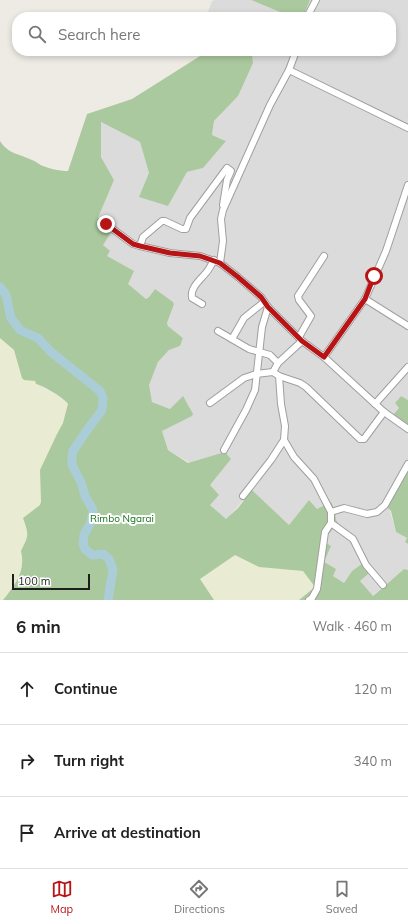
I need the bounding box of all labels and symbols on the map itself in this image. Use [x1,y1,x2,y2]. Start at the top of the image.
route end [97,215,115,233]
route start [365,267,383,285]
park label: Rimbo Ngarai [90,512,154,525]
scale bar [12,572,90,591]

